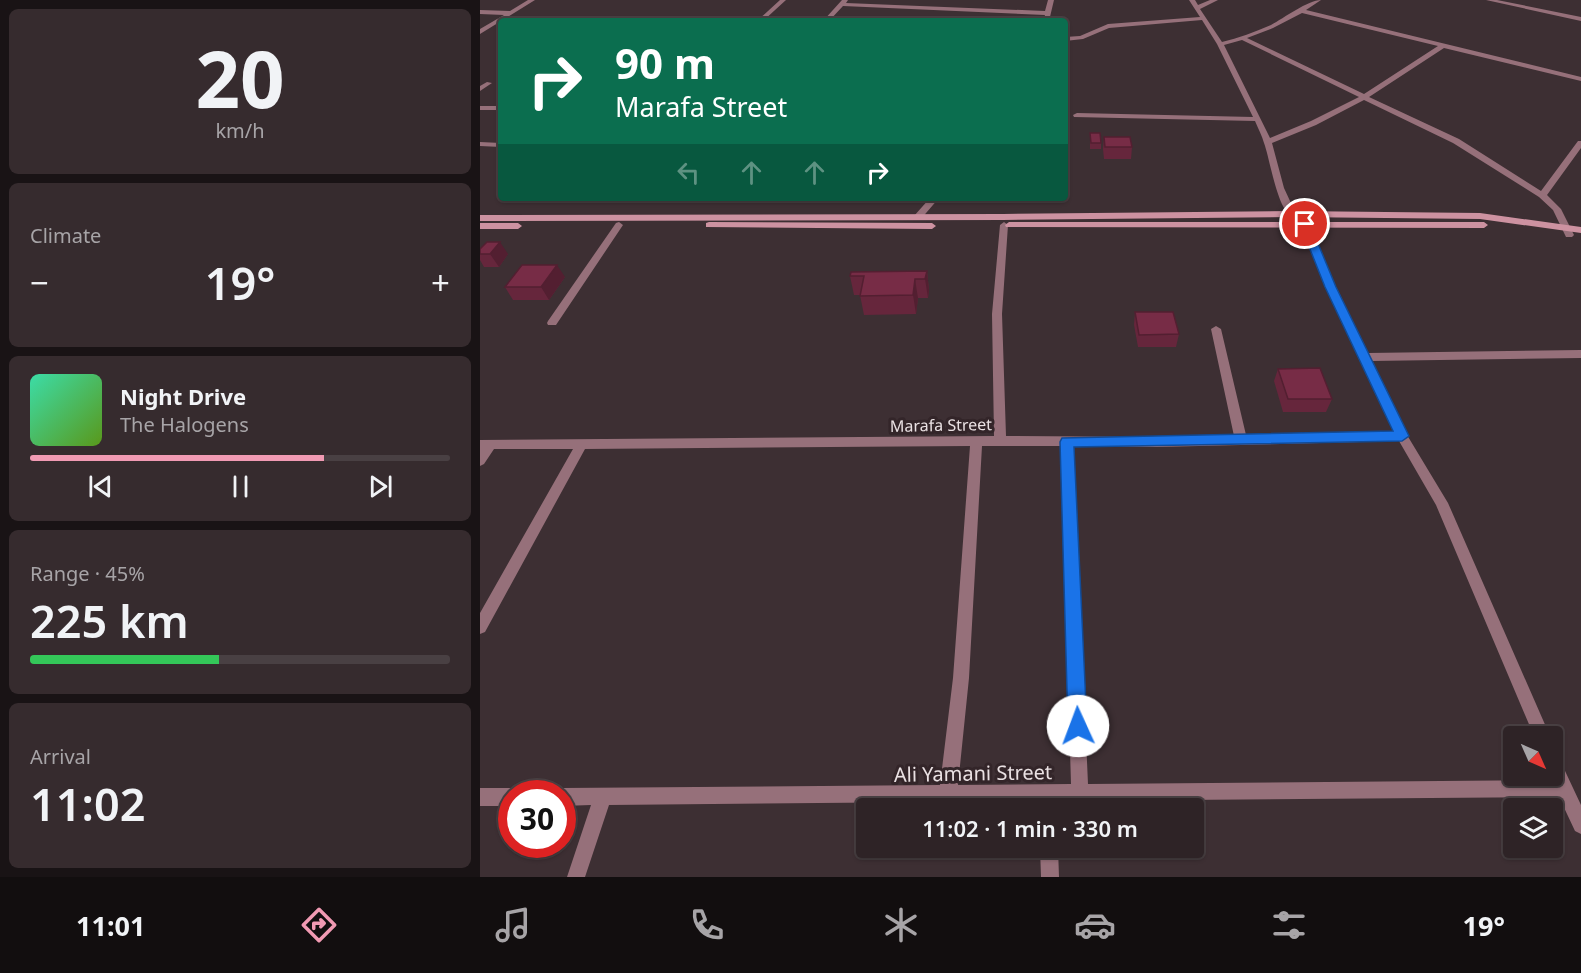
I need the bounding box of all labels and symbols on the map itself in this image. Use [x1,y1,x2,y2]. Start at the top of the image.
pin [1279,198,1330,249]
street label: Marafa Street [890,413,992,437]
position arrow [1046,694,1110,758]
north arrow [1503,726,1563,786]
street label: Ali Yamani Street [894,758,1052,788]
speed limit sign: 30 [498,780,576,858]

